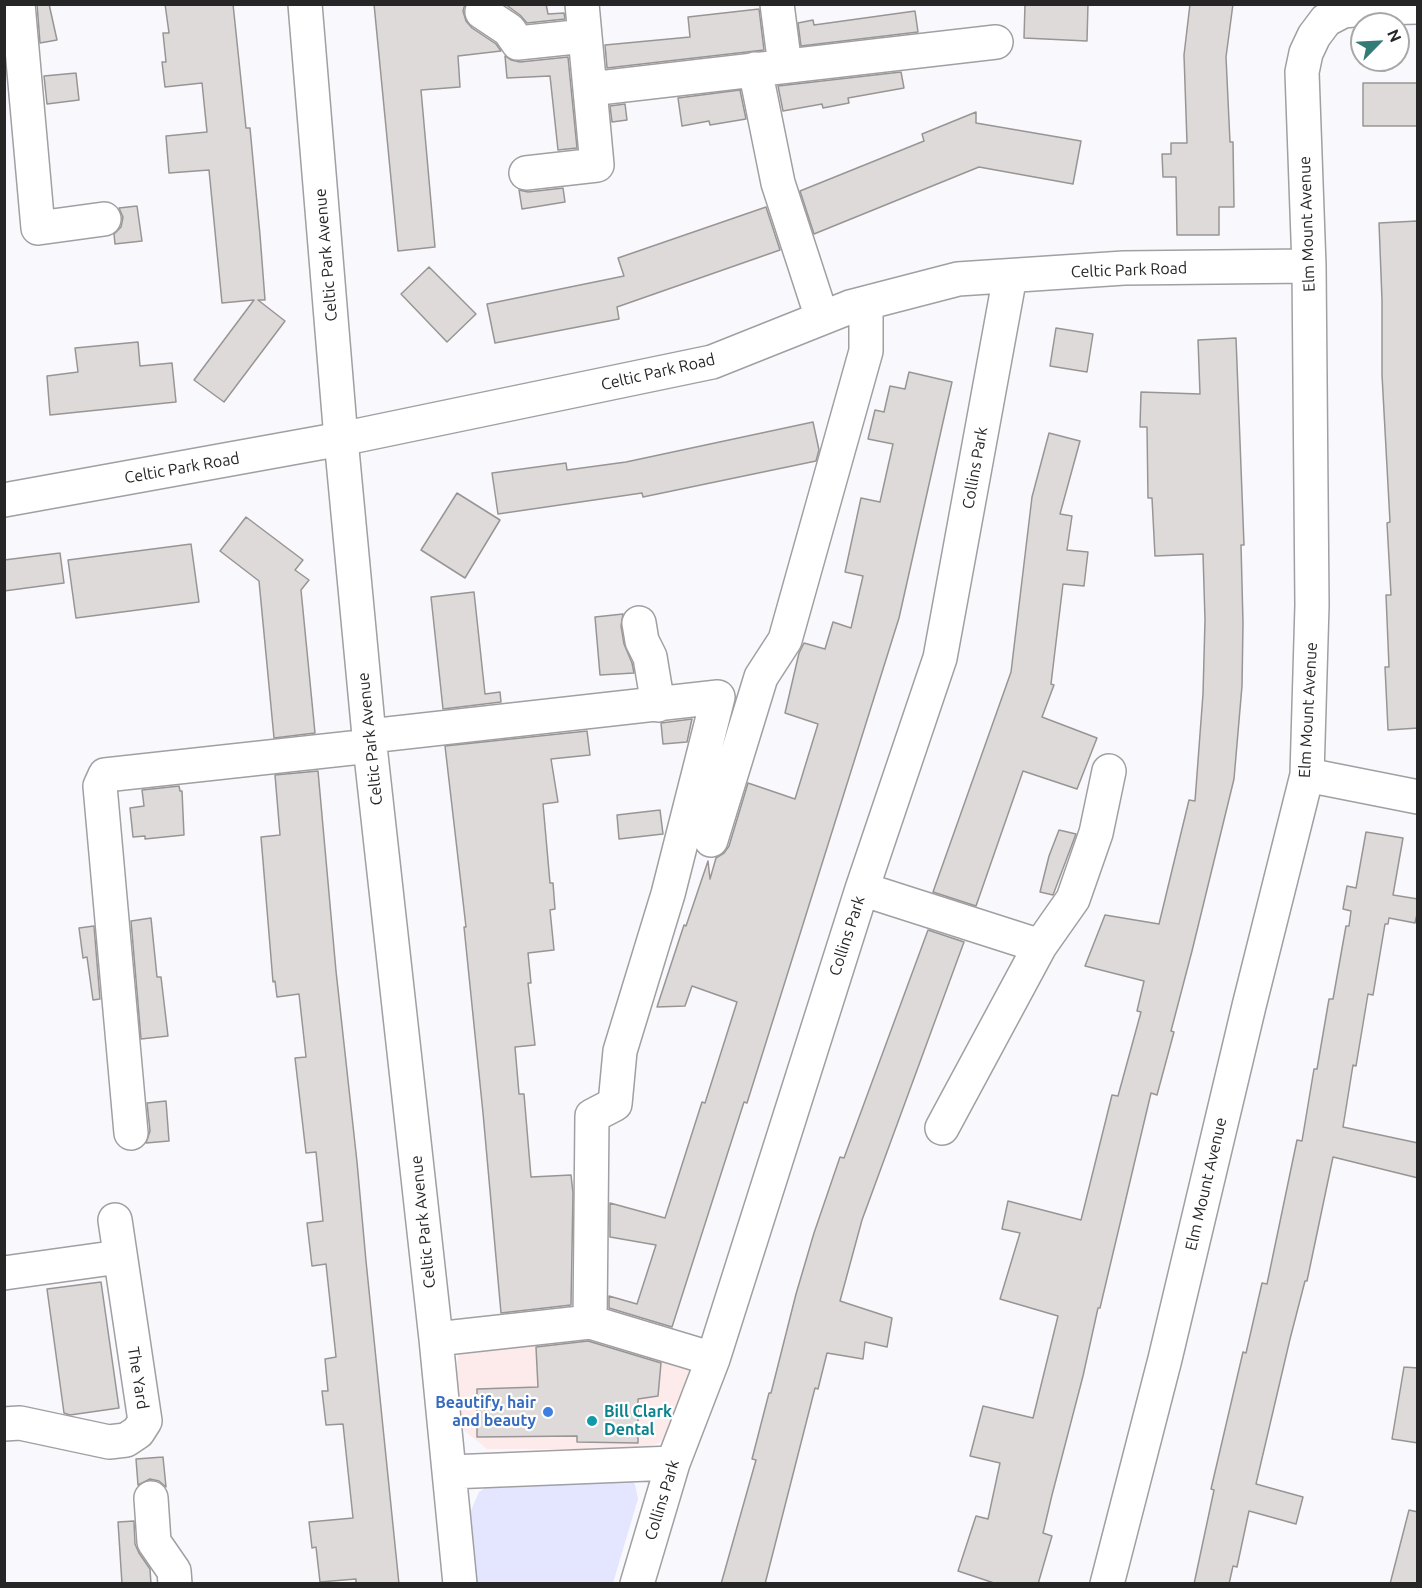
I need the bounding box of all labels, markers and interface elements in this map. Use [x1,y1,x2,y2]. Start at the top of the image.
north arrow [1350,12,1410,72]
text: N [1384,26,1405,45]
street label: Elm Mount Avenue [1295,156,1319,292]
street label: Celtic Park Avenue [311,188,341,322]
street label: Celtic Park Road [1070,258,1188,282]
street label: Celtic Park Road [599,350,717,394]
street label: Collins Park [958,425,992,511]
street label: Celtic Park Road [123,448,241,488]
street label: Elm Mount Avenue [1295,642,1321,778]
street label: Celtic Park Avenue [353,672,387,806]
street label: Collins Park [825,894,869,978]
street label: Elm Mount Avenue [1181,1116,1231,1252]
street label: Celtic Park Avenue [406,1155,440,1289]
street label: The Yard [124,1345,152,1411]
place label: Beautify, hair and beauty [435,1393,536,1431]
place label: Bill Clark Dental [604,1402,672,1440]
marker: Beautify, hair and beauty [541,1405,555,1419]
marker: Bill Clark Dental [585,1414,599,1428]
street label: Collins Park [641,1458,683,1542]

